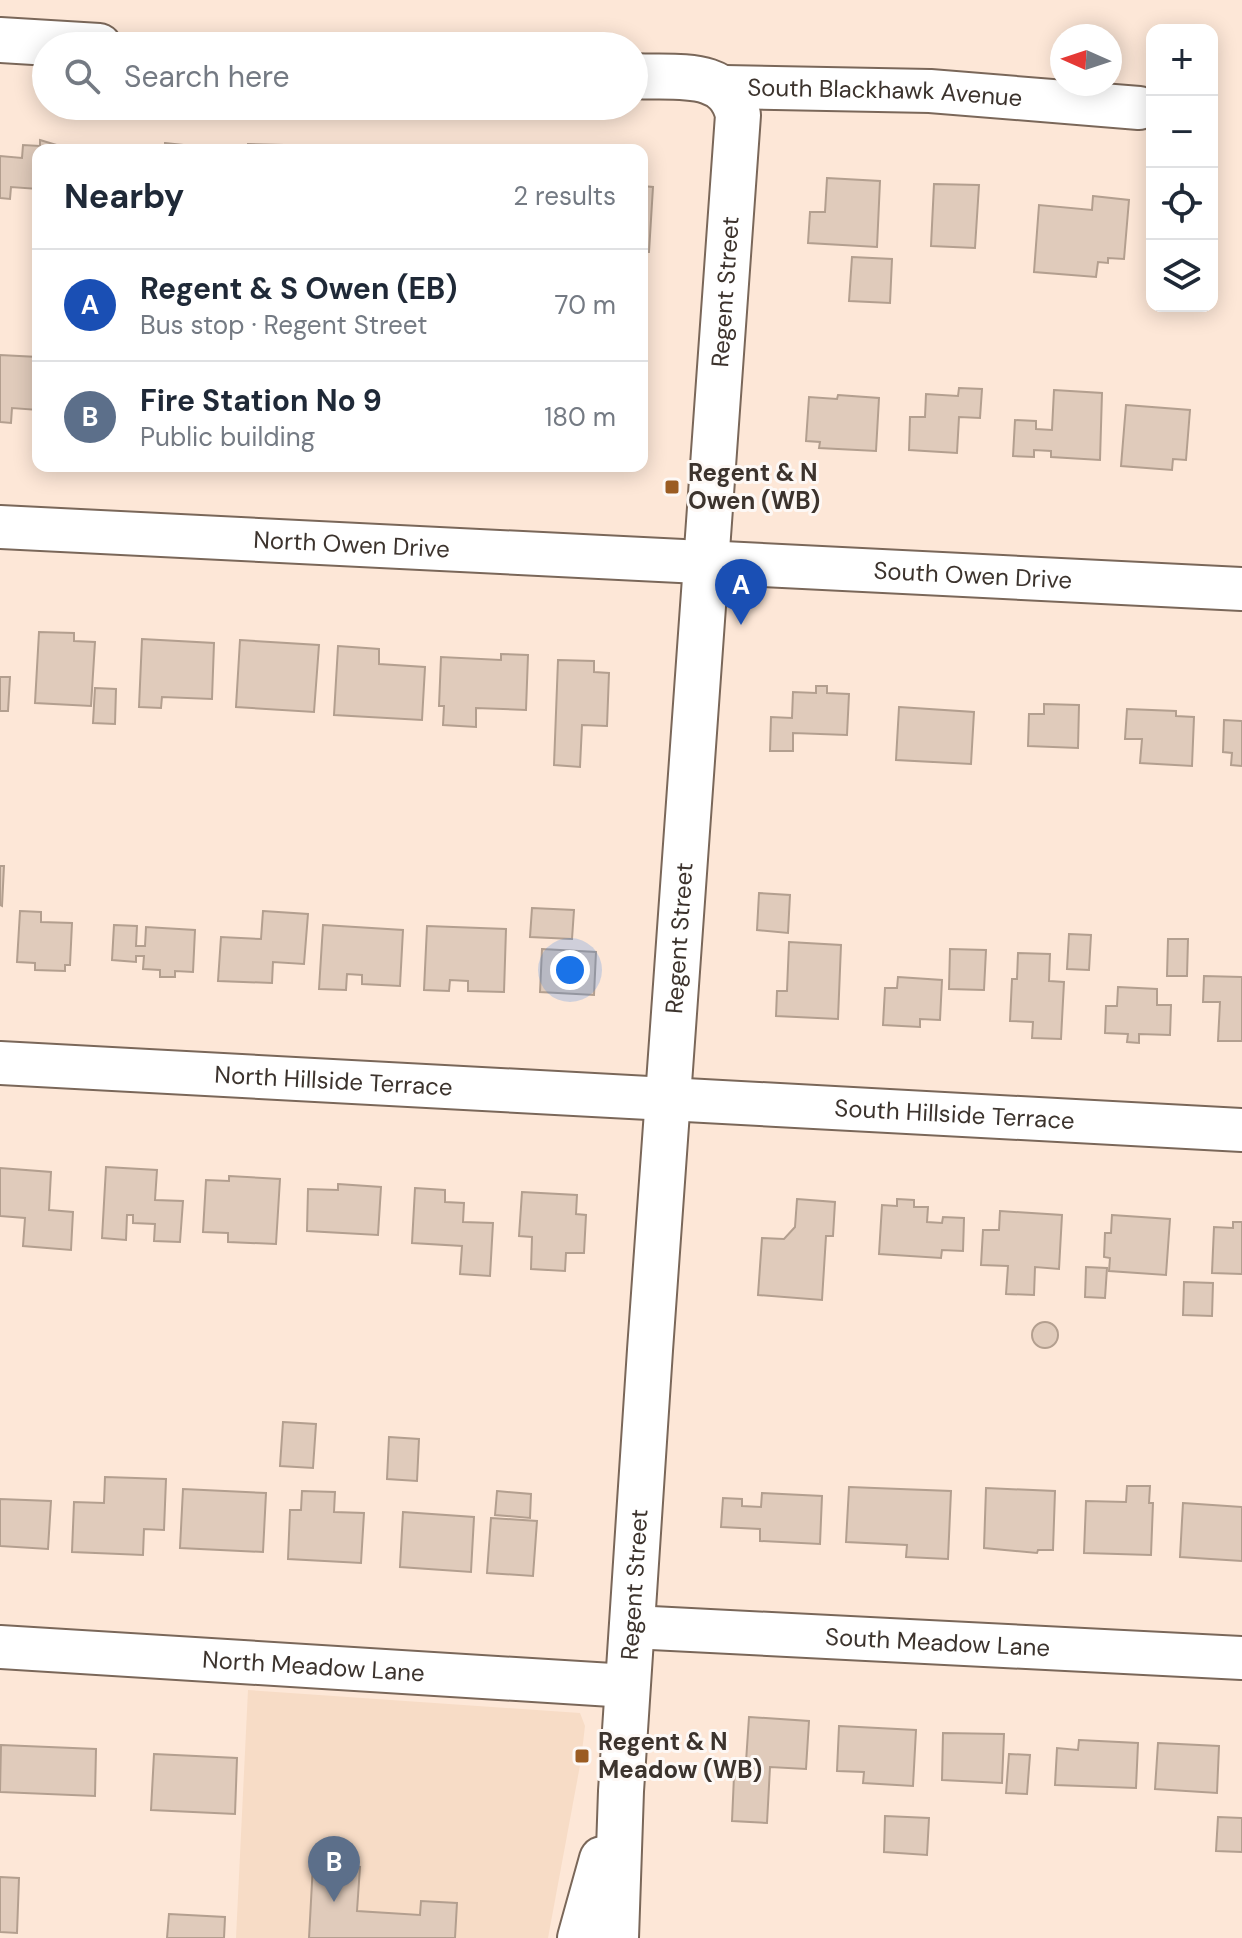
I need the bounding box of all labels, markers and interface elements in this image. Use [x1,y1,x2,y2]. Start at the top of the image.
north arrow [1050,24,1122,96]
map controls [1146,24,1218,312]
button: + [1146,24,1218,96]
search box [32,32,648,120]
icon: search [60,54,104,98]
text: Search here [124,57,290,96]
street label: South Blackhawk Avenue [747,71,1024,113]
button: − [1146,96,1218,168]
button: locate [1146,168,1218,240]
text: Nearby [64,174,184,219]
text: 2 results [513,179,616,213]
street label: Regent Street [704,215,746,368]
button: layers [1146,240,1218,312]
text: Regent & S Owen (EB) [140,269,457,308]
text: A [81,288,99,322]
text: 70 m [555,288,616,322]
text: Bus stop · Regent Street [140,308,427,342]
text: Fire Station No 9 [140,381,382,420]
text: B [82,400,98,434]
text: 180 m [544,400,616,434]
text: Public building [140,420,315,454]
place label: Regent & N Owen (WB) [688,457,820,516]
marker: Regent & N Owen (WB) [663,478,681,496]
street label: North Owen Drive [253,524,450,564]
street label: South Owen Drive [873,555,1073,595]
pin: A [715,559,767,625]
street label: Regent Street [658,861,700,1015]
your location [550,950,590,990]
street label: North Hillside Terrace [214,1059,453,1102]
street label: South Hillside Terrace [834,1092,1076,1136]
street label: Regent Street [614,1508,655,1661]
street label: South Meadow Lane [824,1621,1051,1663]
street label: North Meadow Lane [201,1644,426,1688]
place label: Regent & N Meadow (WB) [598,1726,762,1785]
marker: Regent & N Meadow (WB) [573,1747,591,1765]
pin: B [308,1836,360,1902]

